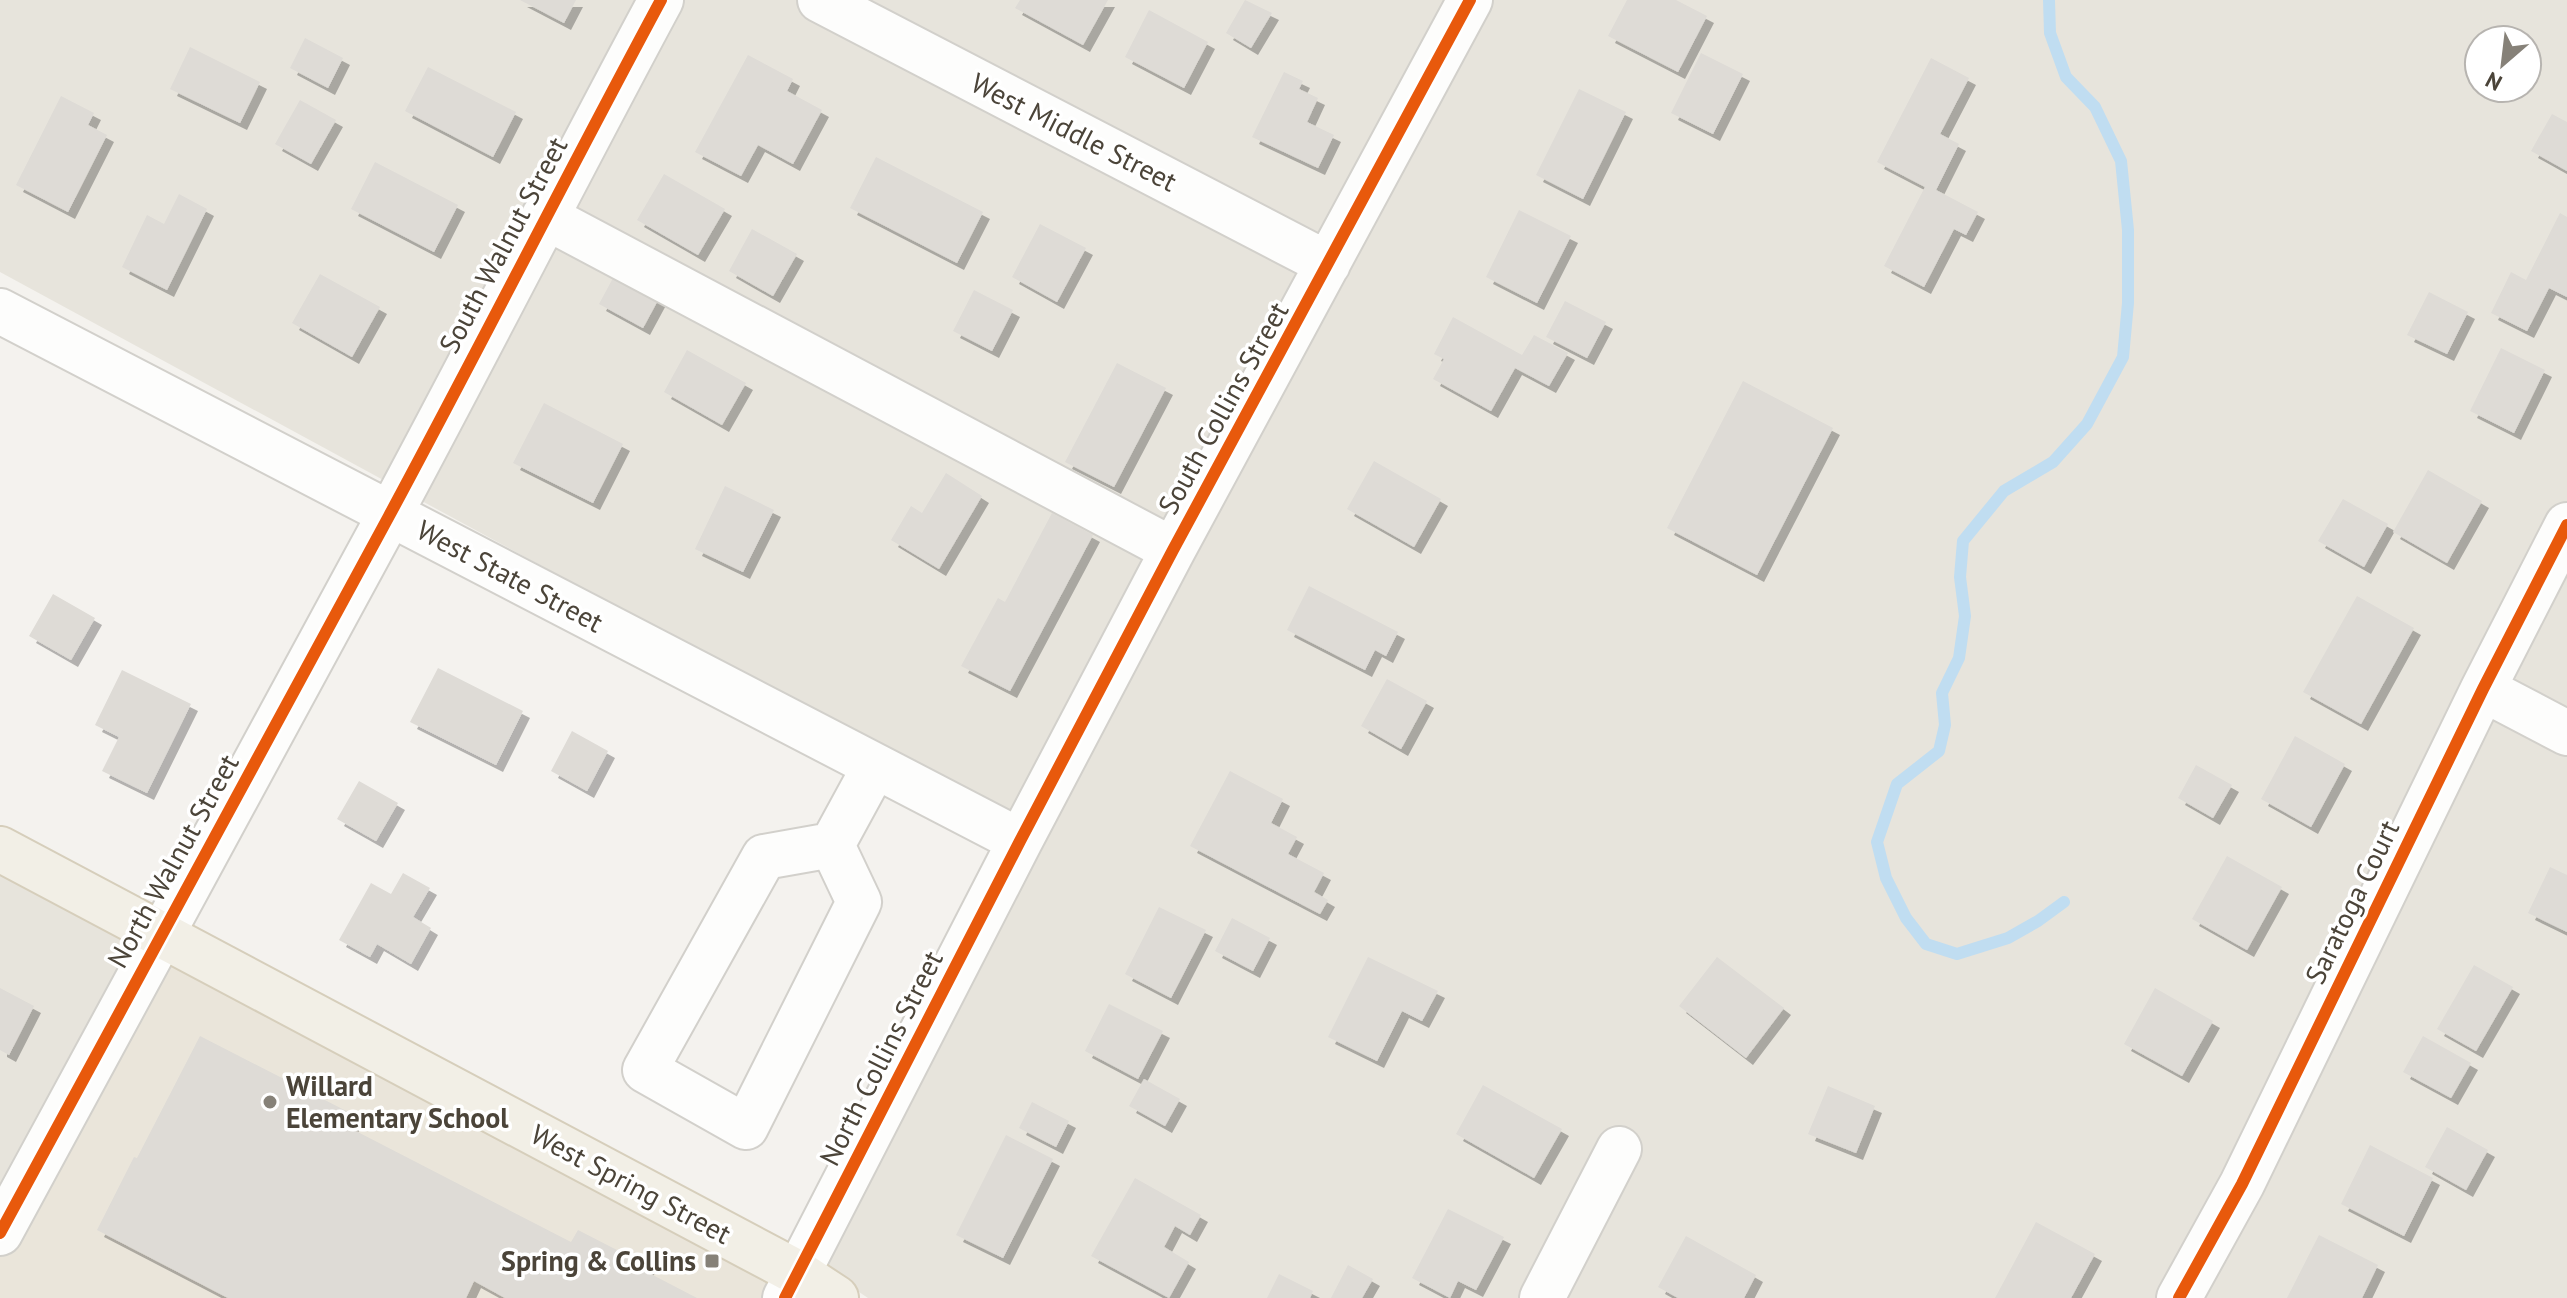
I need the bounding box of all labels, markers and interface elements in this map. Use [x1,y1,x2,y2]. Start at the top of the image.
north arrow [2463,24,2543,104]
street label: West Middle Street [965,64,1184,200]
text: N [2481,66,2507,97]
street label: South Walnut Street [430,130,575,359]
street label: South Collins Street [1149,295,1296,520]
street label: West State Street [411,511,610,640]
street label: North Walnut Street [98,747,247,974]
street label: Saratoga Court [2296,813,2407,990]
street label: North Collins Street [810,944,951,1172]
place label: Willard Elementary School [286,1067,509,1136]
marker: Willard Elementary School [261,1093,279,1111]
street label: West Spring Street [525,1115,738,1252]
place label: Spring & Collins [501,1242,696,1279]
marker: Spring & Collins [703,1252,721,1270]

